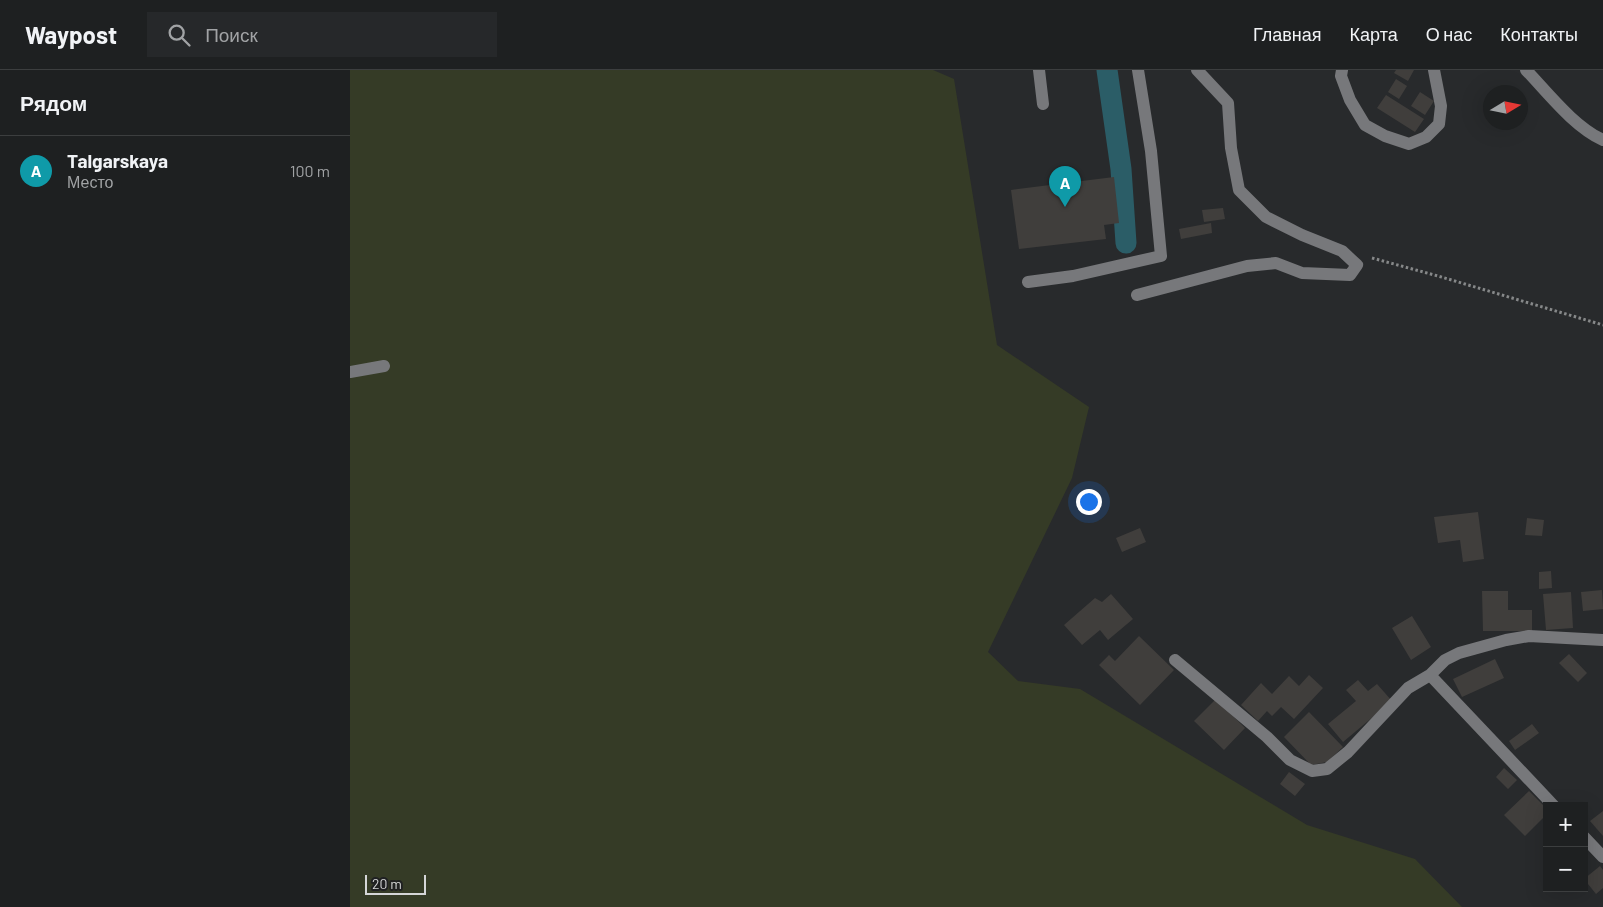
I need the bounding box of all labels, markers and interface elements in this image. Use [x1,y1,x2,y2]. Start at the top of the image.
search box [147,12,497,57]
text: Waypost [25,20,117,49]
icon: search [165,21,193,49]
text: Поиск [205,23,258,46]
text: Главная [1253,23,1322,45]
text: Карта [1350,23,1398,45]
text: О нас [1426,23,1472,45]
text: Контакты [1500,23,1578,45]
north arrow [1483,85,1528,130]
text: Рядом [20,90,87,115]
text: Talgarskaya [67,149,168,172]
text: A [31,161,41,180]
text: 100 m [290,161,330,180]
pin: A [1049,166,1081,207]
text: Место [67,172,113,191]
your location [1076,489,1102,515]
map controls [1543,802,1588,892]
button: + [1543,802,1588,847]
button: − [1543,847,1588,892]
scale bar [365,872,426,895]
text: 20 m [372,875,402,892]

